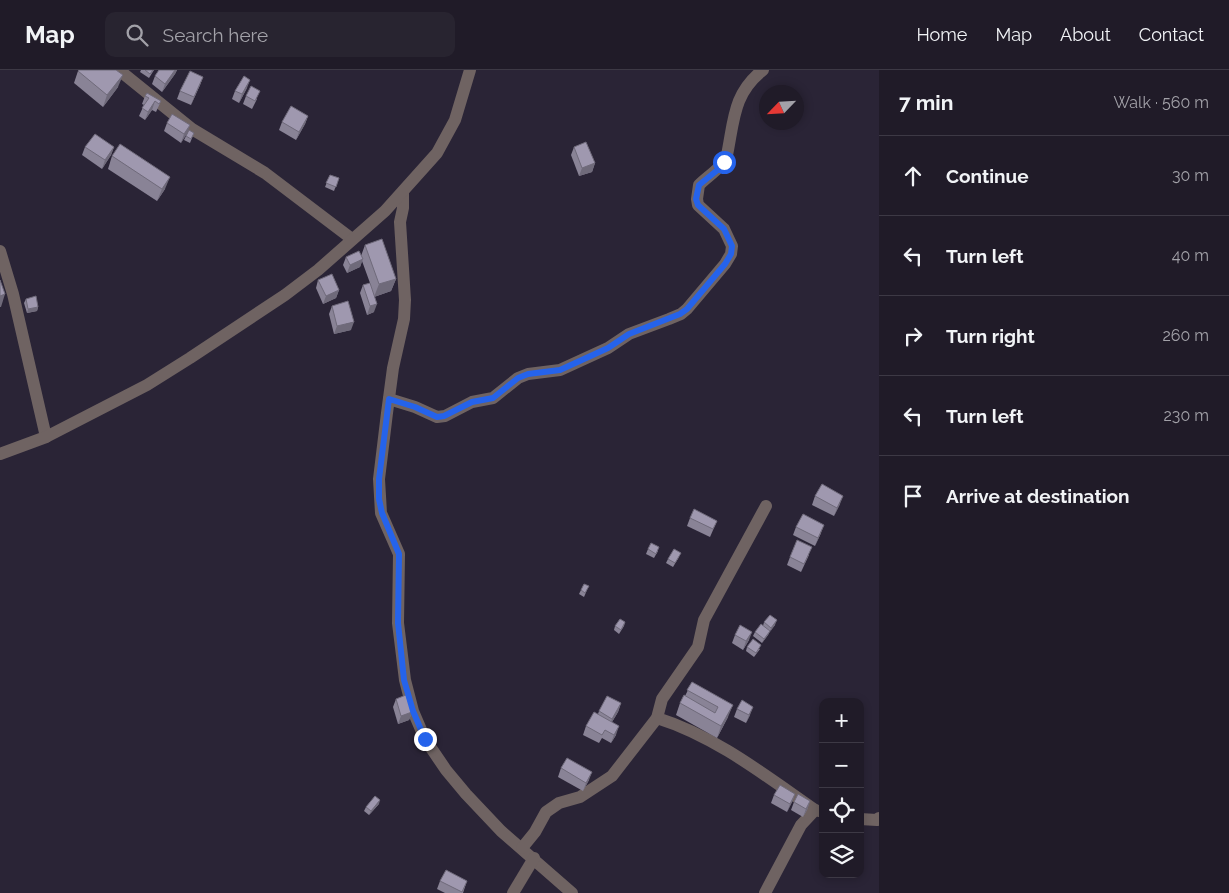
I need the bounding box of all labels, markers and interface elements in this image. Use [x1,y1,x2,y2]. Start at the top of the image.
search box [105,12,455,57]
text: Map [25,20,75,49]
icon: search [123,21,151,49]
text: Search here [163,24,268,46]
text: Home [916,24,967,45]
text: Map [995,24,1032,45]
text: About [1060,24,1111,45]
text: Contact [1139,24,1204,45]
north arrow [759,85,804,130]
text: 7 min [899,90,953,115]
text: Walk · 560 m [1113,93,1209,112]
route start [713,151,736,174]
icon: ahead [899,162,927,190]
text: Continue [946,165,1029,187]
text: 30 m [1172,166,1209,185]
icon: left [899,242,927,270]
text: Turn left [946,245,1023,267]
text: 40 m [1172,246,1209,265]
icon: right [899,322,927,350]
text: Turn right [946,325,1035,347]
text: 260 m [1162,326,1209,345]
icon: left [899,402,927,430]
text: Turn left [946,405,1023,427]
text: 230 m [1164,406,1209,425]
icon: arrive [899,482,927,510]
text: Arrive at destination [946,485,1130,507]
map controls [819,698,864,878]
button: + [819,698,864,743]
route end [414,728,437,751]
button: − [819,743,864,788]
button: locate [819,788,864,833]
button: layers [819,833,864,878]

